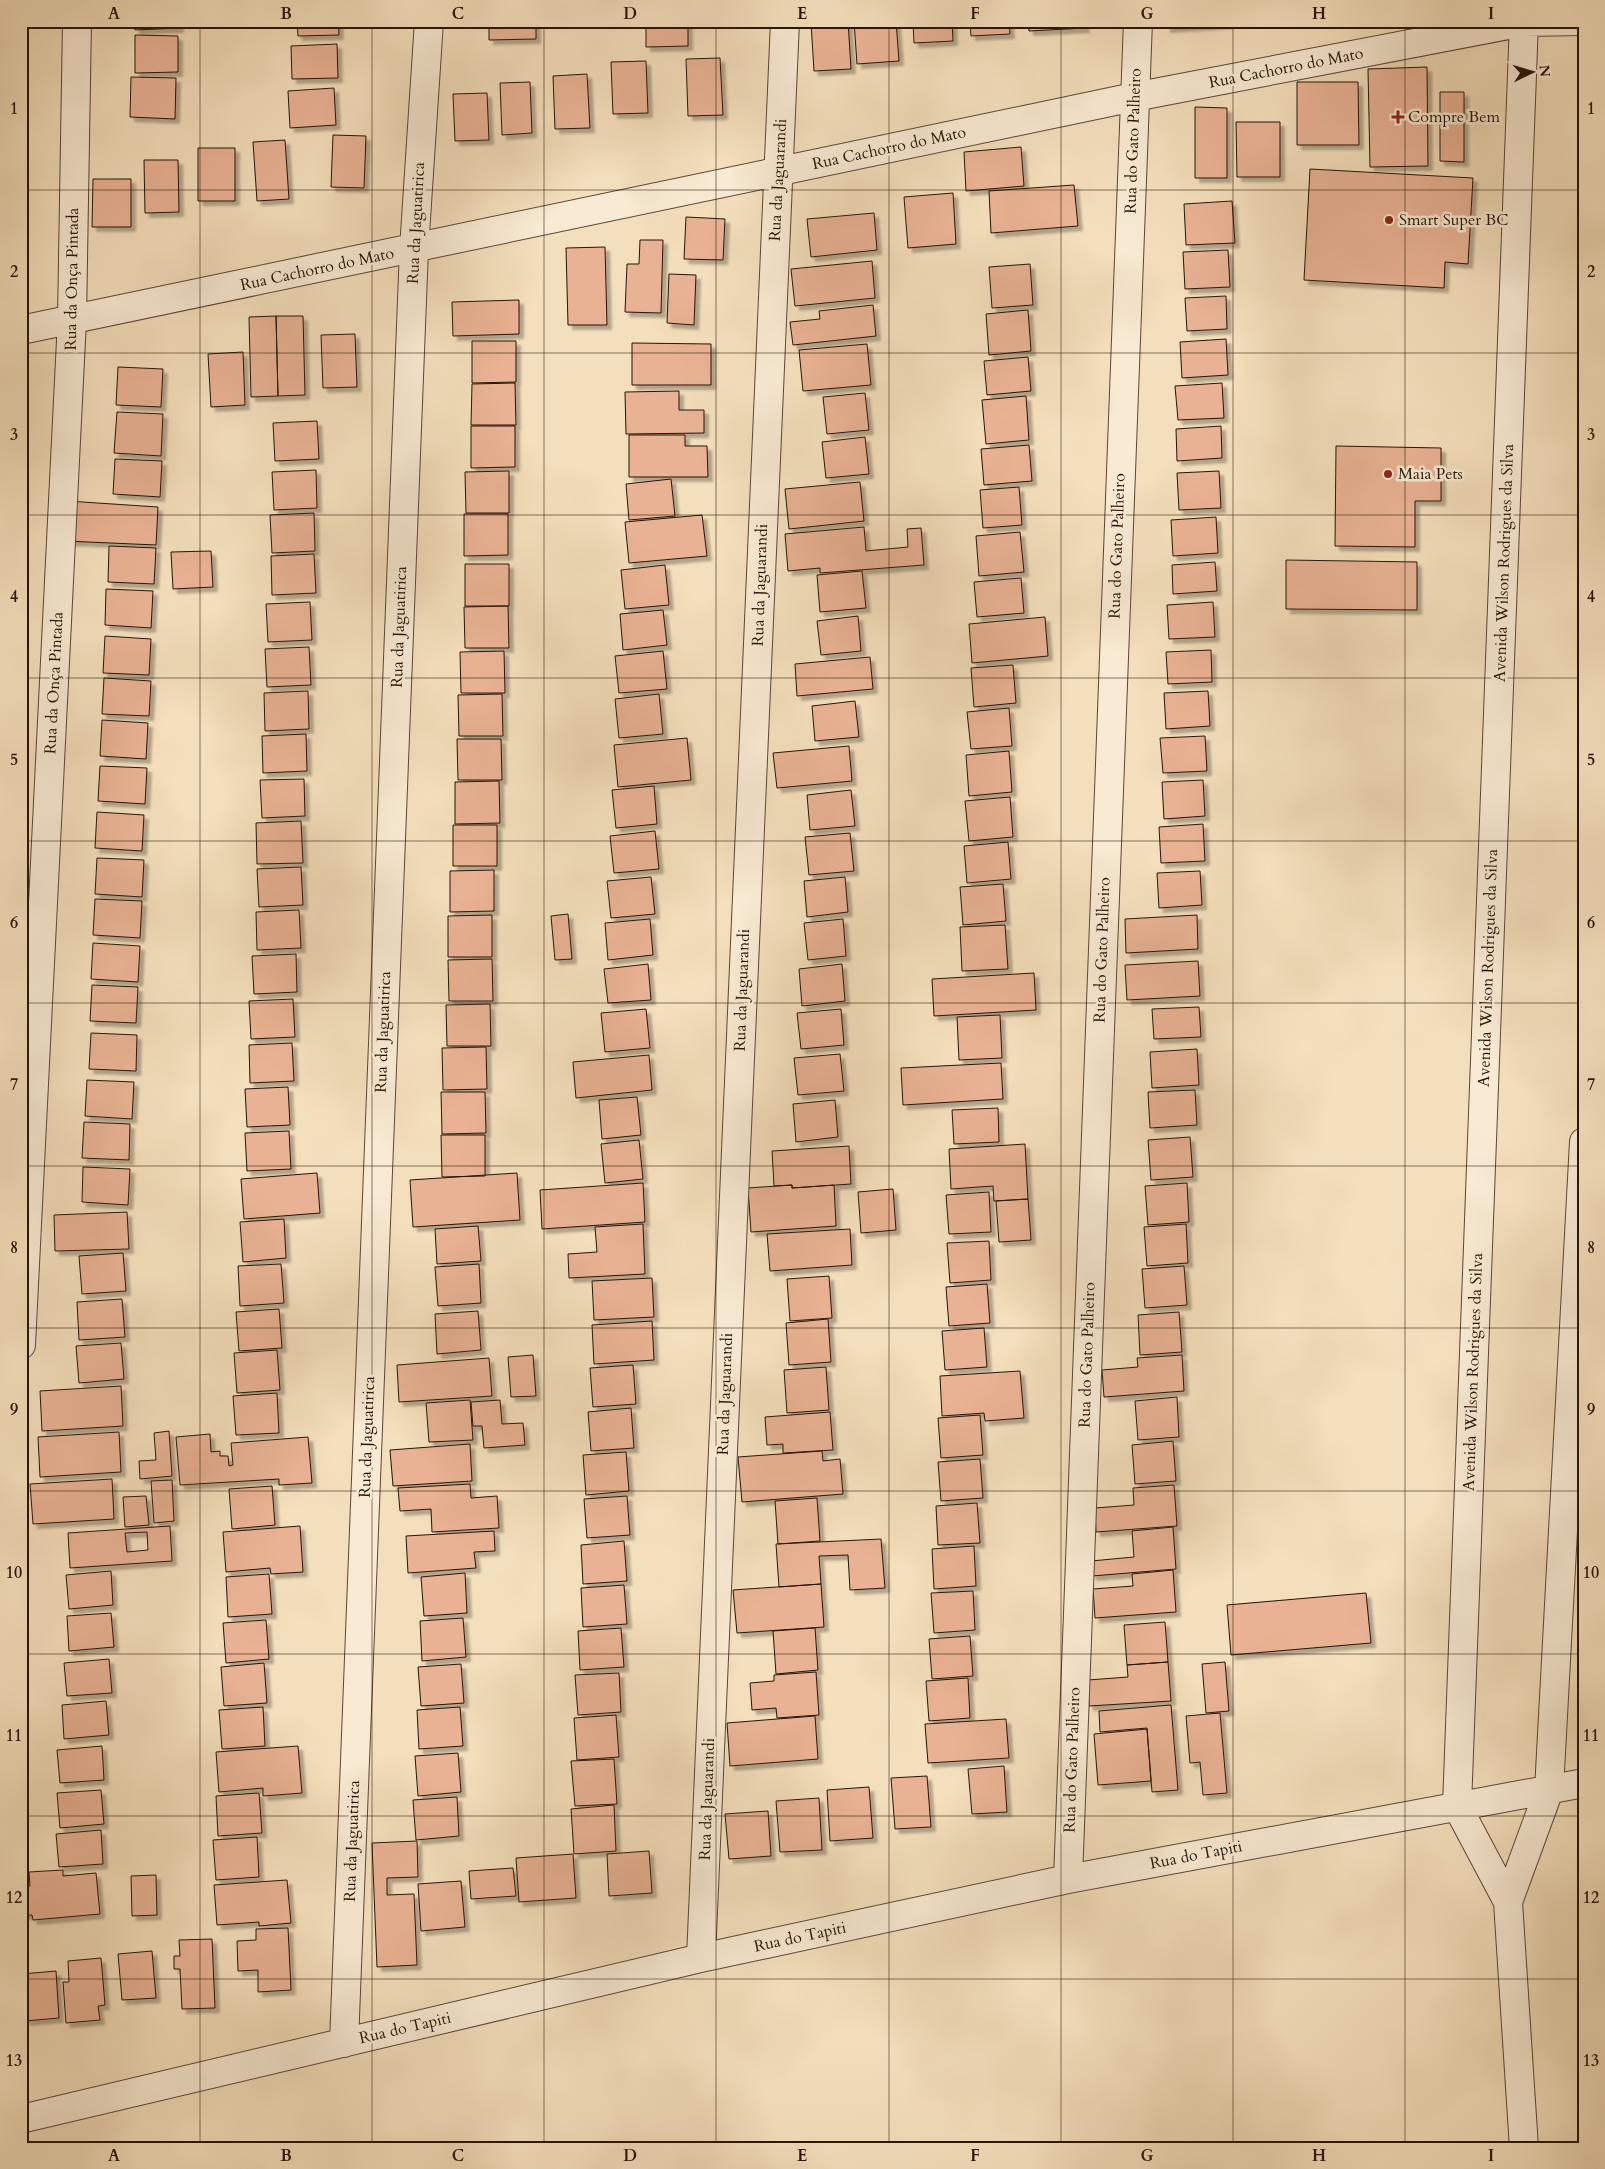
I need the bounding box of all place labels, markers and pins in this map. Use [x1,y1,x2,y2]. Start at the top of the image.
place label: Compre Bem [1408,106,1500,128]
marker: Compre Bem [1392,111,1404,123]
place label: Smart Super BC [1399,209,1508,231]
marker: Smart Super BC [1383,214,1395,226]
place label: Maia Pets [1398,463,1463,485]
marker: Maia Pets [1382,468,1394,480]

